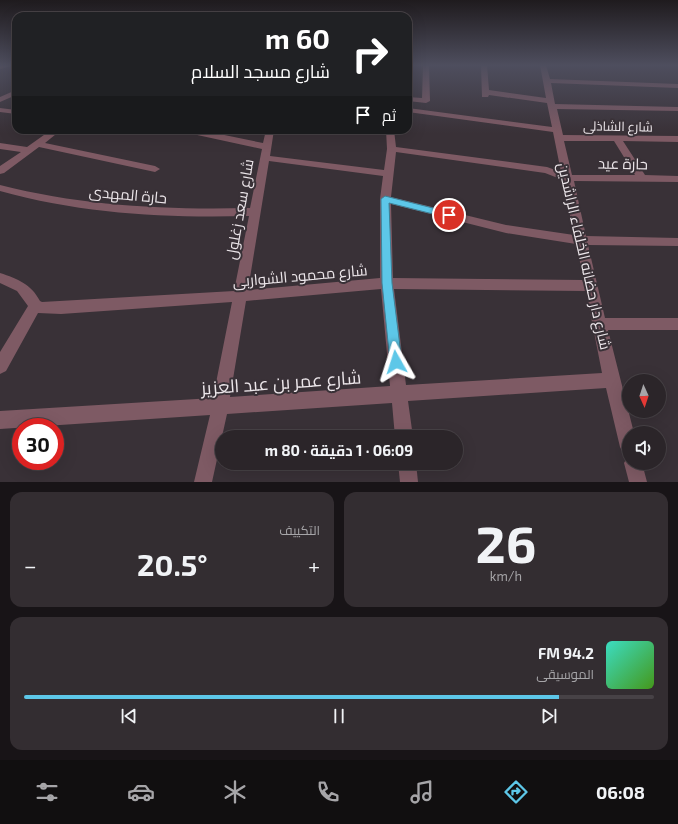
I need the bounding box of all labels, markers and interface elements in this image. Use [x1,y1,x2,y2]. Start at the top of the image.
text: 60 m [265,21,330,55]
icon: right [344,28,396,80]
text: شارع مسجد السلام [191,60,330,82]
icon: arrive [352,104,374,126]
text: ثم [382,106,396,124]
street label: شارع الشاذلى [583,117,653,136]
street label: حارة عيد [598,154,648,173]
street label: شارع سعد زغلول [221,157,260,261]
street label: شارع دار حضانه الخلفاء الراشدين [552,161,615,352]
street label: حارة المهدى [88,182,168,208]
pin [432,198,466,232]
icon: arrive [438,204,460,226]
street label: شارع محمود الشواربى [232,260,369,293]
position arrow [375,341,417,383]
street label: شارع عمر بن عبد العزيز [199,365,362,401]
north arrow [622,374,666,418]
map controls [622,374,666,470]
speed limit sign: 30 [12,418,64,470]
button: sound [622,426,666,470]
text: 06:09 · 1 دقيقة · 80 m [265,441,413,459]
text: 26 [476,511,536,573]
text: التكييف [279,522,320,538]
text: 20.5° [137,546,208,582]
text: − [24,552,37,578]
text: + [308,552,320,578]
text: km/h [490,568,522,584]
text: 94.2 FM [538,644,594,662]
text: الموسيقى [536,666,594,682]
icon: previous [118,705,140,727]
icon: pause [328,705,350,727]
icon: next [538,705,560,727]
icon: filters [33,778,61,806]
icon: car [127,778,155,806]
icon: climate [221,778,249,806]
icon: phone [314,778,342,806]
icon: music [408,778,436,806]
icon: directions [502,778,530,806]
text: 06:08 [596,781,645,803]

